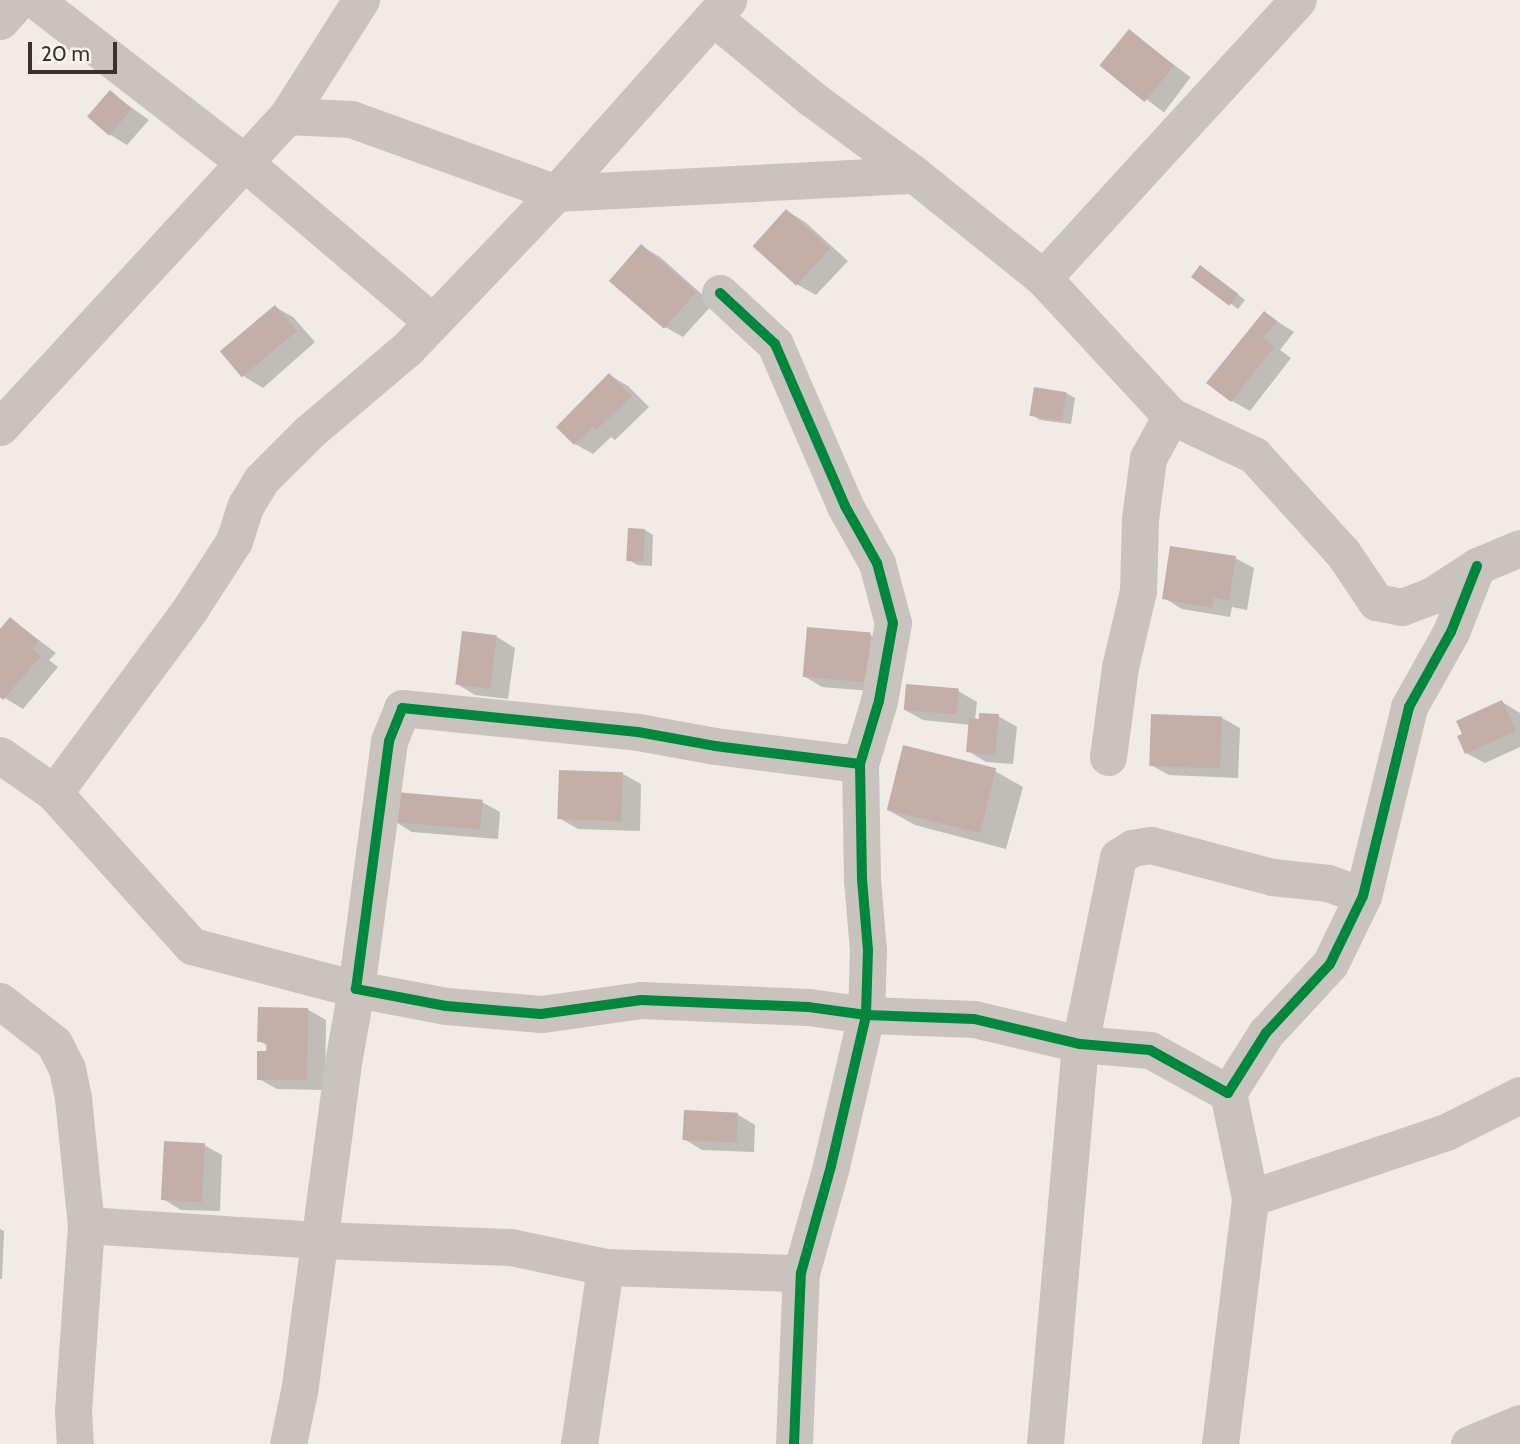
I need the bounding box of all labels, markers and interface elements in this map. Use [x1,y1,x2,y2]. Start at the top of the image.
scale bar [32,28,121,72]
text: 20 m [41,41,90,66]

